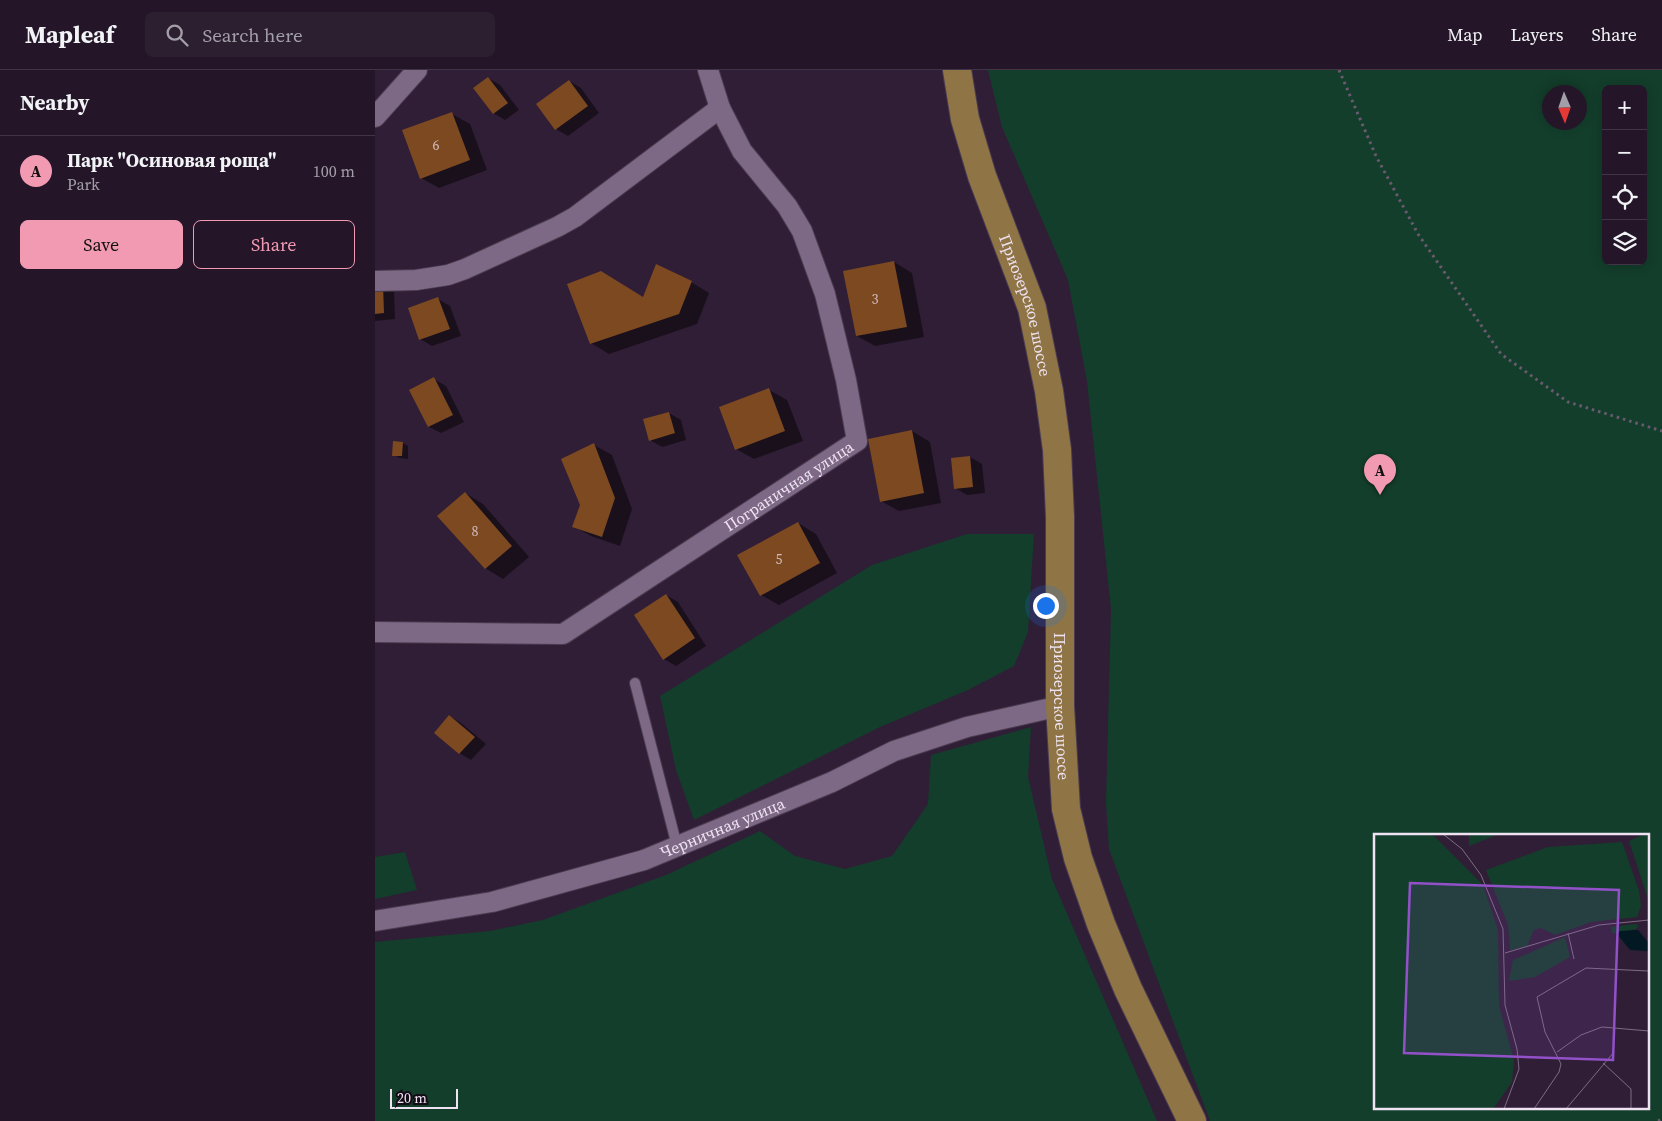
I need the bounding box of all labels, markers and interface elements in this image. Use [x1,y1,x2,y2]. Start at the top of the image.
search box [145,12,495,57]
text: Mapleaf [25,18,115,51]
icon: search [163,21,191,49]
text: Search here [203,22,303,48]
text: Map [1447,22,1482,47]
text: Layers [1510,22,1563,47]
text: Share [1591,22,1637,47]
north arrow [1542,85,1587,130]
map controls [1602,85,1647,265]
button: + [1602,85,1647,130]
text: Nearby [20,88,90,117]
button: − [1602,130,1647,175]
house number: 6 [433,135,440,155]
text: Парк "Осиновая роща" [67,147,276,173]
text: A [31,160,41,182]
text: 100 m [313,160,355,182]
text: Park [67,173,100,195]
button: locate [1602,175,1647,220]
button: Save [20,220,183,269]
button: Share [193,220,355,269]
button: layers [1602,220,1647,265]
street label: Приозерское шоссе [994,231,1057,378]
house number: 3 [872,289,879,309]
street label: Пограничная улица [720,435,858,536]
pin: A [1364,454,1396,495]
house number: 8 [472,521,479,541]
house number: 5 [776,549,783,569]
your location [1033,593,1059,619]
street label: Приозерское шоссе [1049,633,1075,781]
street label: Черничная улица [657,792,789,863]
inset map [1374,834,1649,1108]
scale bar [390,1086,457,1109]
text: 20 m [397,1088,427,1108]

